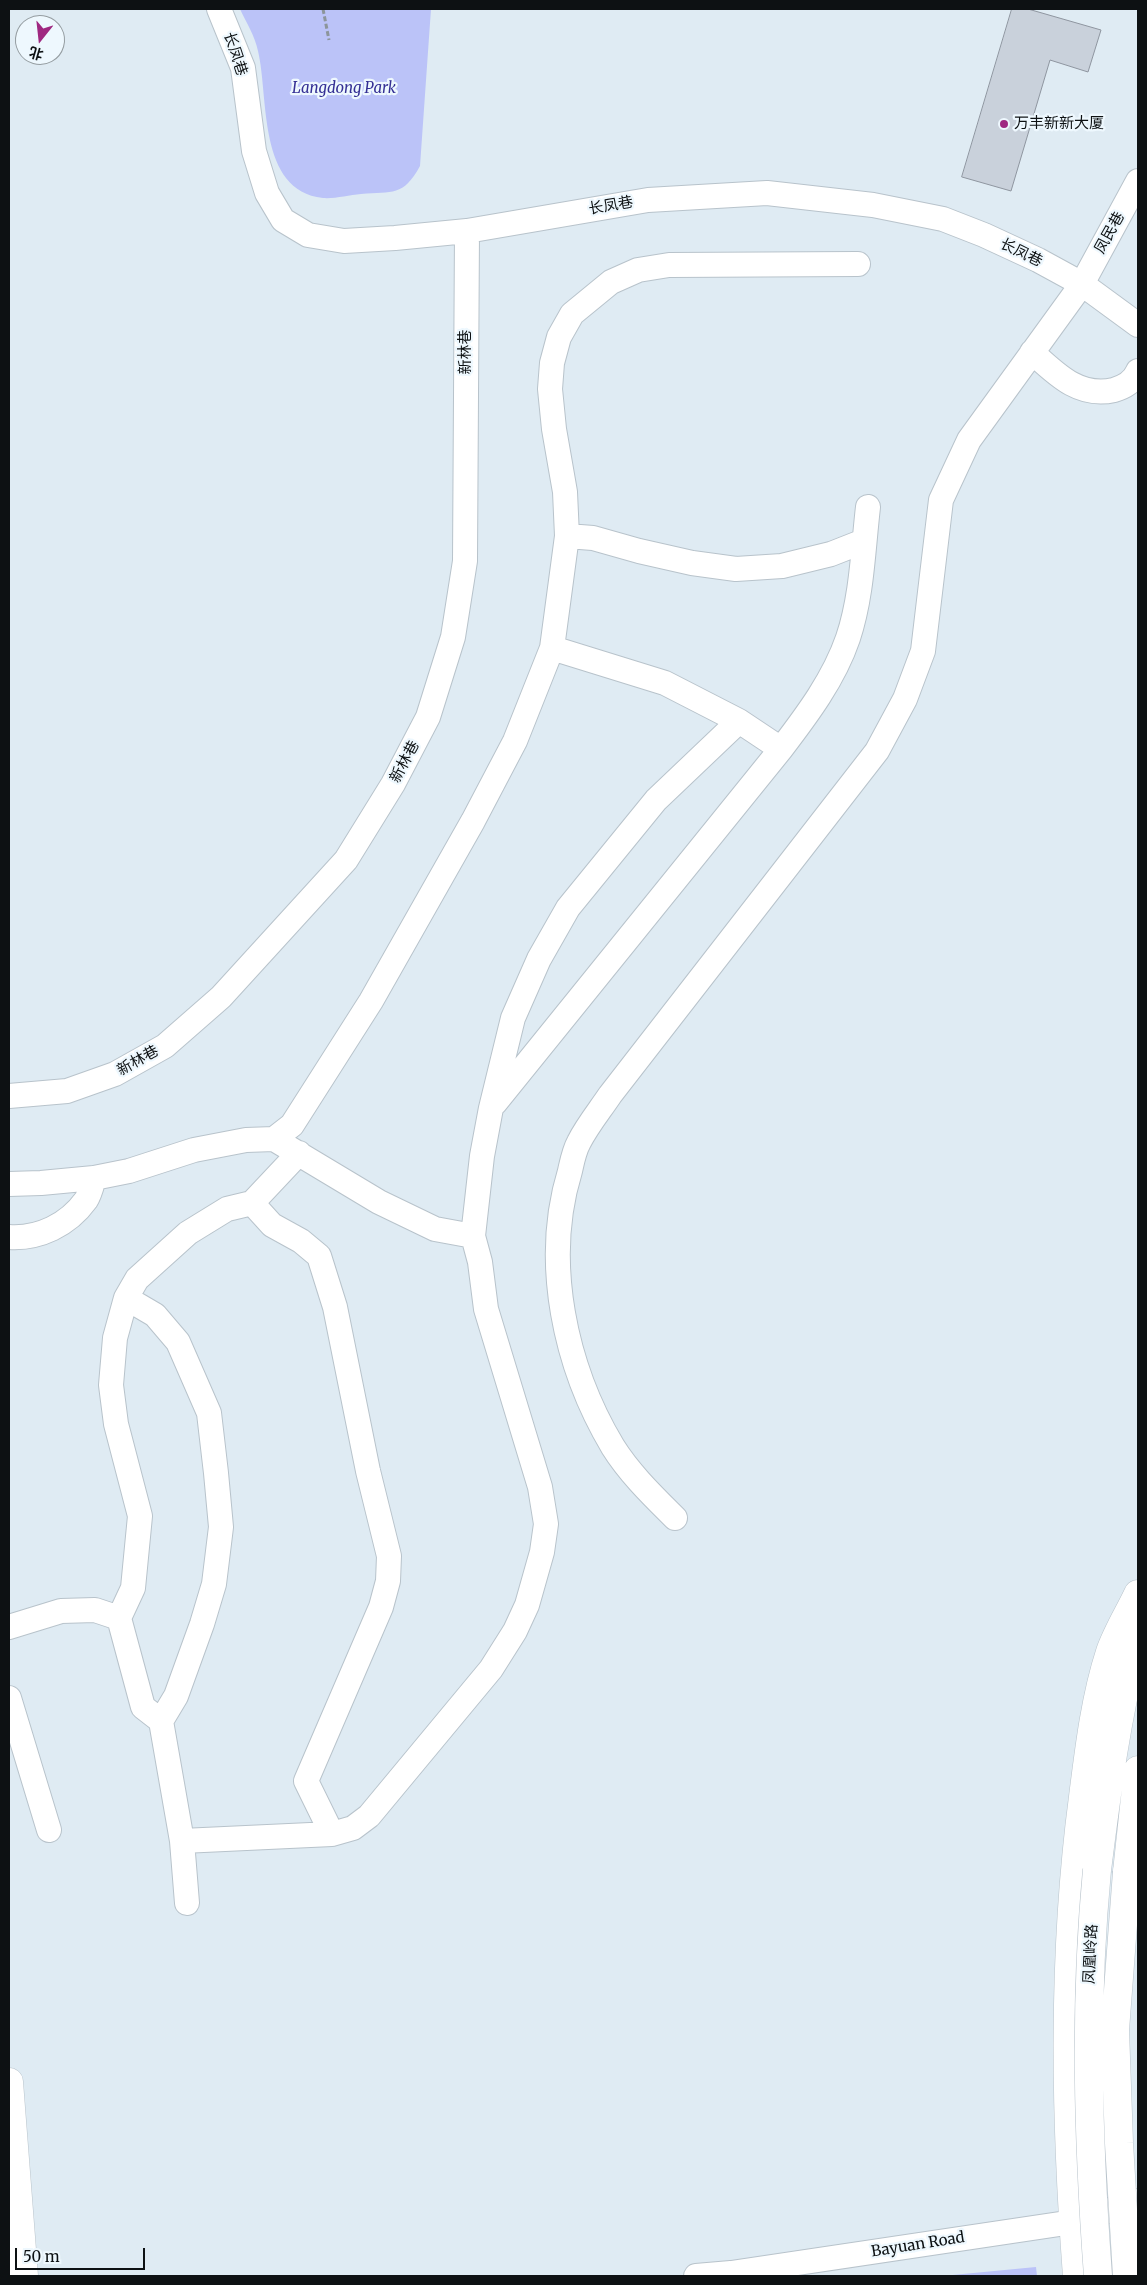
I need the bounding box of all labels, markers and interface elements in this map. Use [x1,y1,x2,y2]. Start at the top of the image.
north arrow [15,15,65,65]
street label: 长凤巷 [219,30,251,78]
text: 北 [27,43,45,64]
park label: Langdong Park [292,80,396,98]
place label: 万丰新新大厦 [1014,115,1104,133]
marker: 万丰新新大厦 [998,118,1010,130]
street label: 长凤巷 [587,193,635,219]
street label: 凤民巷 [1091,209,1129,257]
street label: 长凤巷 [997,235,1045,271]
street label: 新林巷 [457,330,475,374]
street label: 新林巷 [386,738,424,786]
street label: 新林巷 [114,1042,162,1080]
street label: 凤凰岭路 [1080,1924,1102,1984]
street label: Bayuan Road [870,2229,966,2261]
scale bar [18,2238,148,2270]
text: 50 m [23,2247,60,2266]

